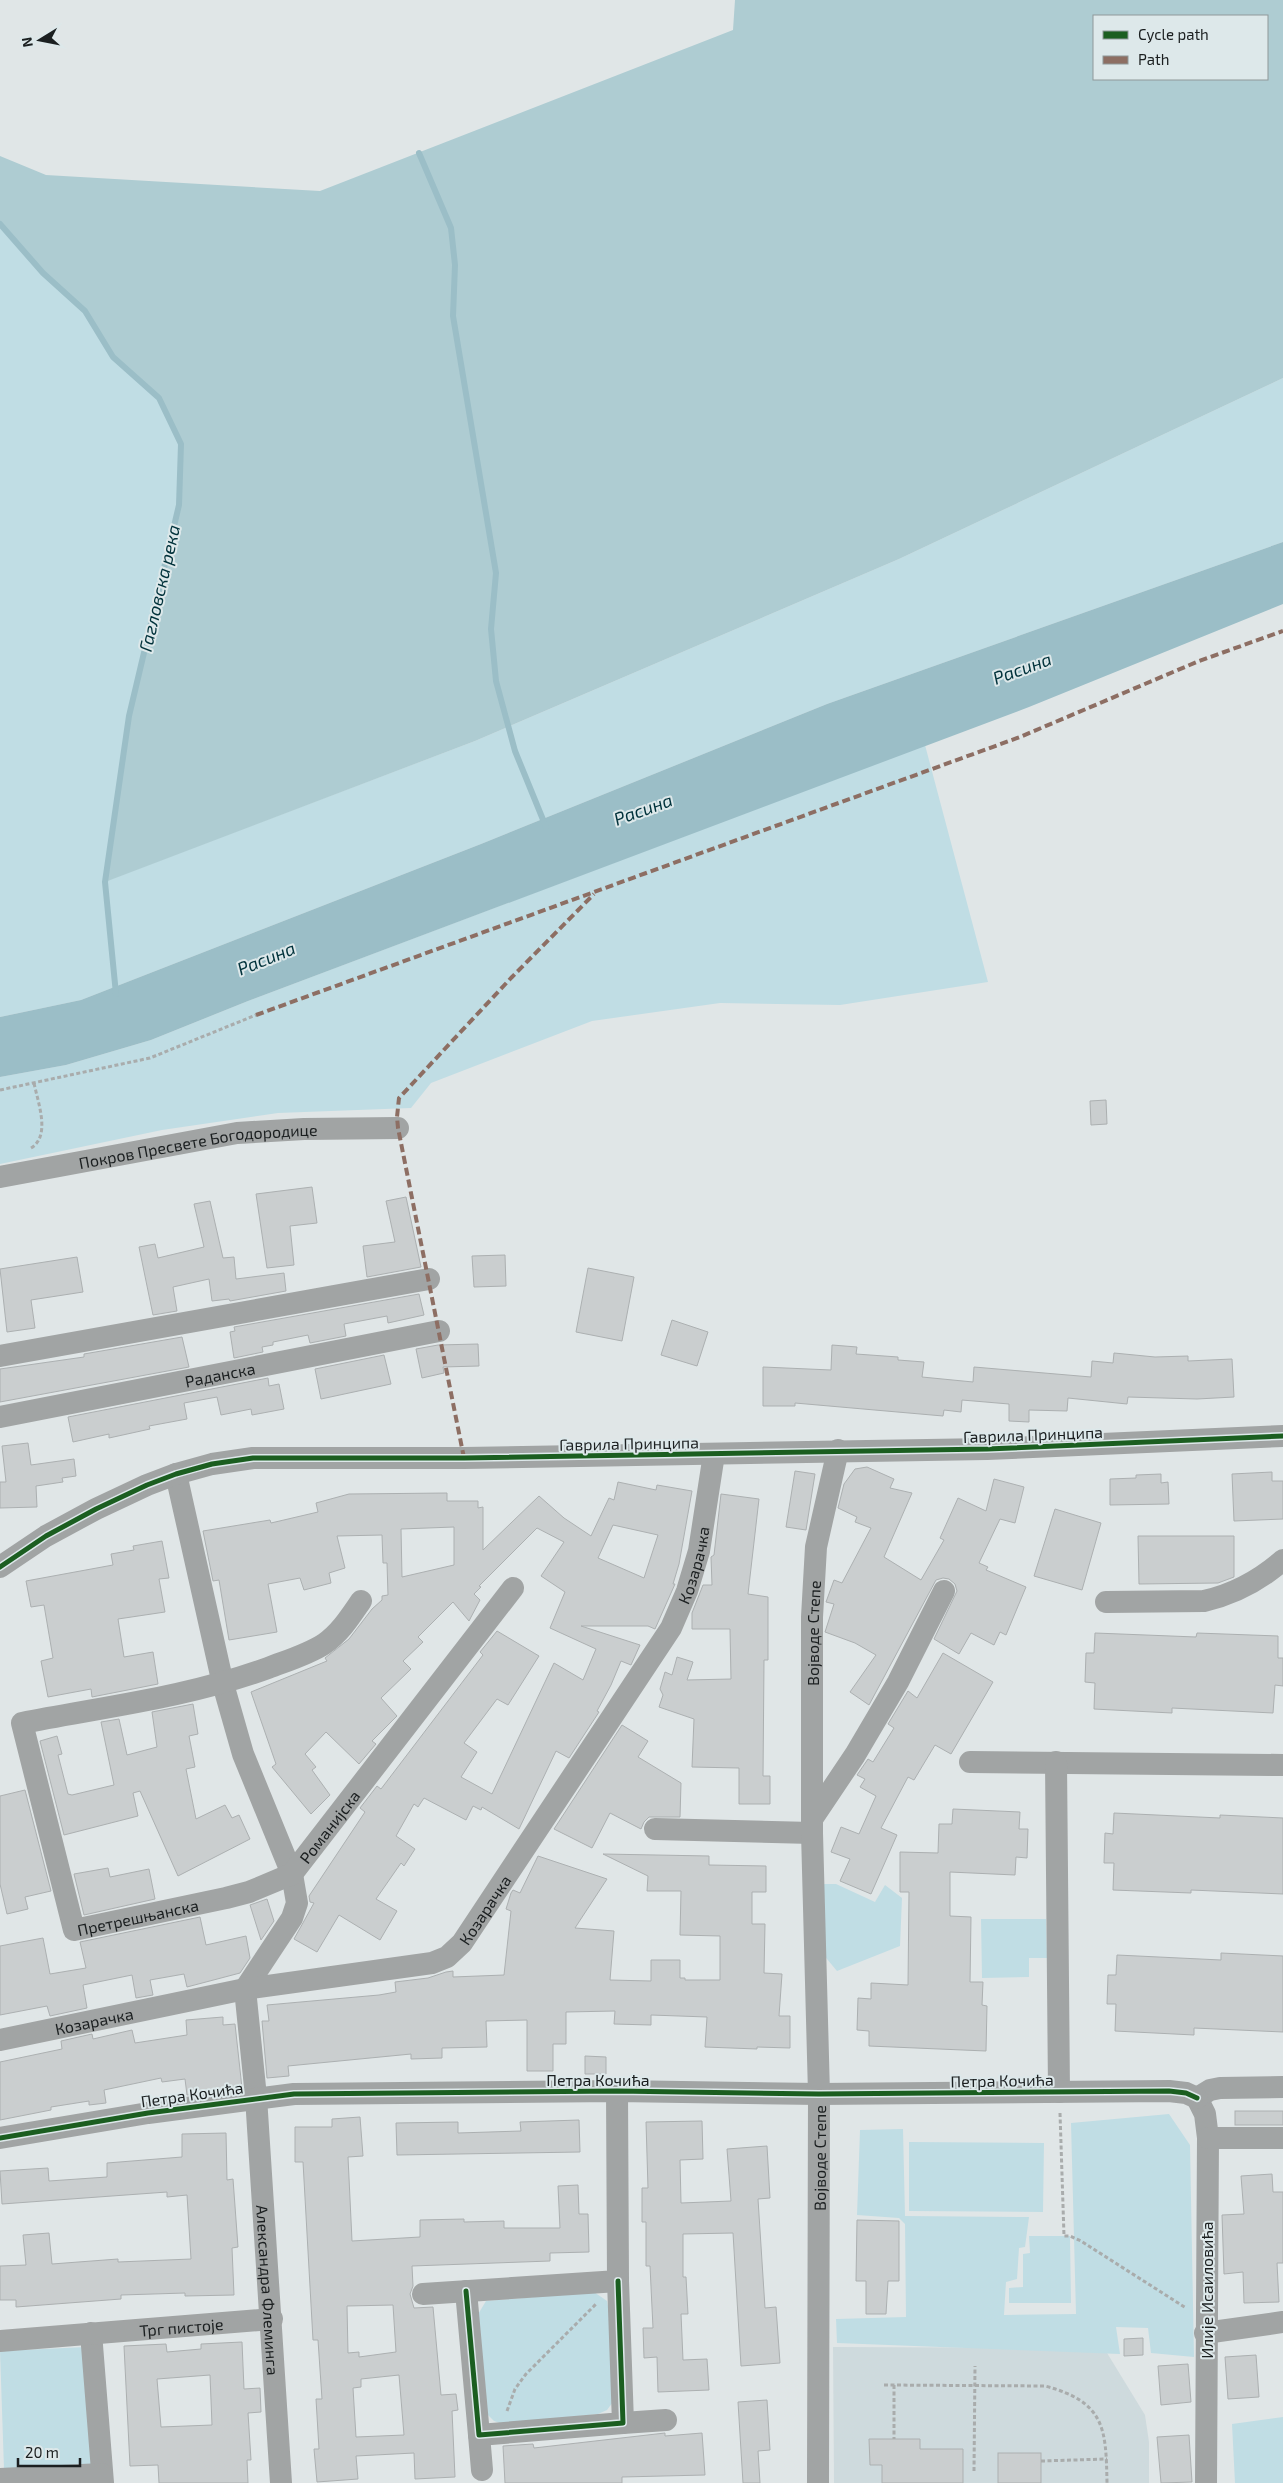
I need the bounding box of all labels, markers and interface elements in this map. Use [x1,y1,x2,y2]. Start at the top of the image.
north arrow [15,15,65,65]
legend [1093,15,1268,80]
text: Cycle path [1138,25,1209,43]
text: N [17,36,36,49]
text: Path [1138,50,1169,68]
water label: Гагловска река [134,522,184,654]
water label: Расина [990,647,1054,689]
water label: Расина [611,788,675,830]
water label: Расина [234,936,298,980]
street label: Покров Пресвете Богодородице [77,1119,318,1172]
street label: Раданска [183,1358,257,1390]
street label: Гаврила Принципа [963,1422,1103,1446]
street label: Гаврила Принципа [559,1432,699,1454]
street label: Козарачка [673,1525,712,1607]
street label: Војводе Степе [803,1580,824,1686]
street label: Романијска [295,1786,363,1867]
street label: Козарачка [454,1871,514,1948]
street label: Претрешњанска [75,1895,200,1939]
street label: Козарачка [53,2003,135,2038]
street label: Петра Кочића [546,2070,650,2089]
street label: Петра Кочића [950,2070,1054,2090]
street label: Петра Кочића [140,2077,244,2111]
street label: Војводе Степе [809,2105,829,2211]
street label: Александра Флеминга [253,2204,284,2376]
street label: Илије Исаиловића [1197,2221,1217,2359]
street label: Трг пистоје [139,2313,224,2339]
scale bar [18,2436,80,2468]
text: 20 m [25,2443,59,2461]

